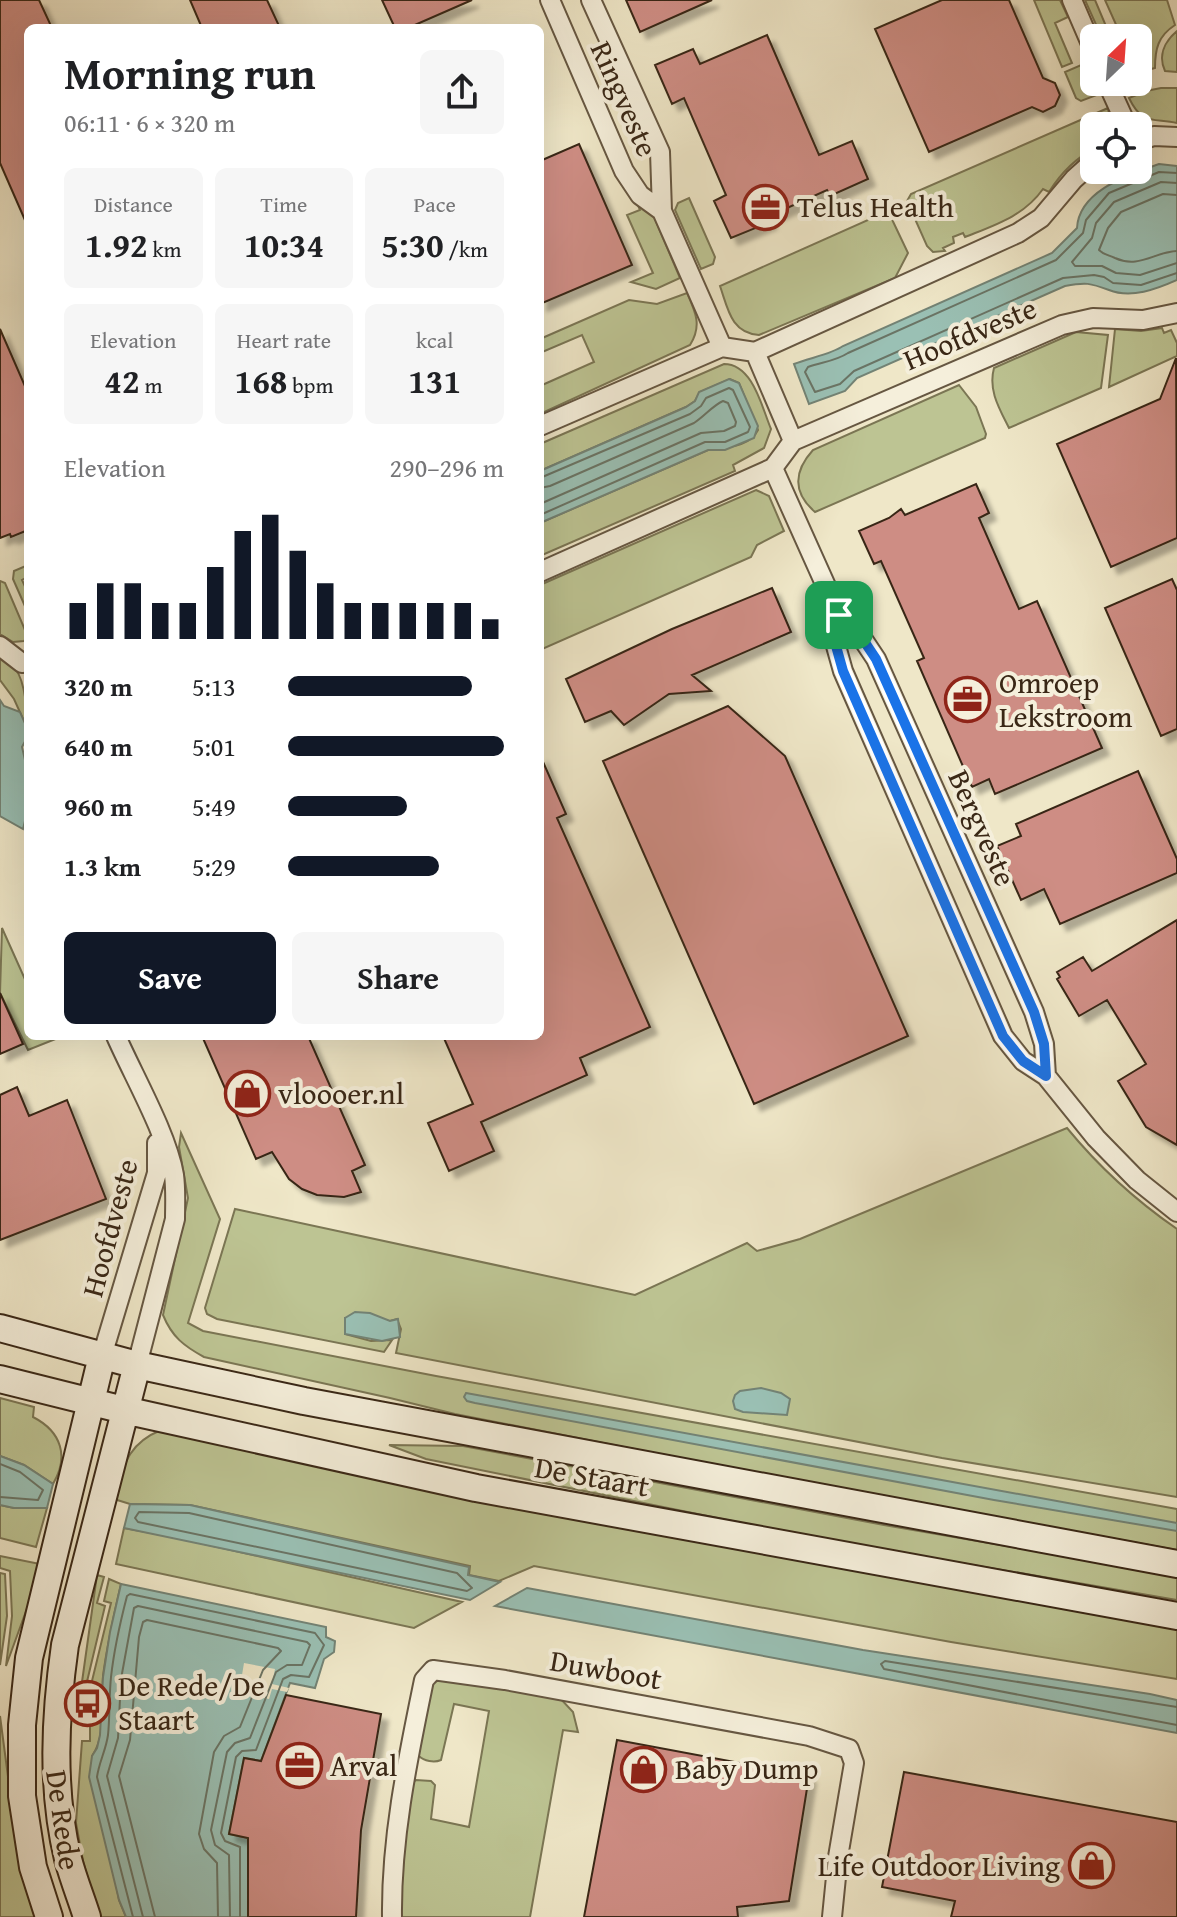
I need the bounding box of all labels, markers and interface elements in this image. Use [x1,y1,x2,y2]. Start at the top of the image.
north arrow [1080,24,1152,96]
map controls [1080,24,1152,184]
street label: Ringveste [580,34,670,163]
text: Morning run [64,41,315,105]
button: share [420,50,504,134]
text: 06:11 · 6 × 320 m [64,103,235,142]
button: locate [1080,112,1152,184]
office icon: Telus Health [742,183,790,231]
place label: Telus Health [797,184,954,228]
text: Distance [94,188,173,220]
text: Time [261,188,307,220]
text: Pace [414,188,456,220]
text: 1.92 [85,220,148,269]
text: 10:34 [244,220,324,269]
text: 5:30 [381,220,444,269]
text: km [148,233,182,265]
text: /km [444,233,488,265]
street label: Hoofdveste [896,285,1043,381]
text: Elevation [90,324,176,356]
text: Heart rate [237,324,331,356]
text: kcal [416,324,453,356]
text: 42 [104,356,140,405]
text: 168 [235,356,287,405]
text: 131 [408,356,461,405]
text: m [140,369,162,401]
text: bpm [287,369,333,401]
text: Elevation [64,448,166,487]
text: 290–296 m [390,448,504,487]
pin [805,581,873,649]
icon: arrive [817,593,861,637]
place label: Omroep Lekstroom [999,660,1133,738]
text: 320 m [64,667,132,706]
text: 5:13 [192,667,236,706]
office icon: Omroep Lekstroom [944,676,992,724]
text: 640 m [64,727,132,766]
text: 5:01 [192,727,236,766]
street label: Bergveste [938,762,1028,893]
text: 960 m [64,787,132,826]
text: 5:49 [192,787,236,826]
text: 1.3 km [64,847,141,886]
text: 5:29 [192,847,236,886]
button: Save [64,932,276,1024]
button: Share [292,932,504,1024]
shop icon: vloooer.nl [223,1070,271,1118]
place label: vloooer.nl [278,1071,404,1115]
street label: Hoofdveste [70,1154,149,1302]
street label: De Staart [531,1444,653,1508]
street label: Duwboot [547,1638,666,1701]
place label: De Rede/De Staart [118,1663,265,1741]
bus stop icon: De Rede/De Staart [63,1679,111,1727]
office icon: Arval [275,1742,323,1790]
place label: Arval [330,1743,398,1787]
shop icon: Baby Dump [620,1745,668,1793]
place label: Baby Dump [675,1746,818,1790]
street label: De Rede [35,1767,93,1873]
shop icon: Life Outdoor Living [1067,1842,1115,1890]
place label: Life Outdoor Living [818,1843,1060,1887]

